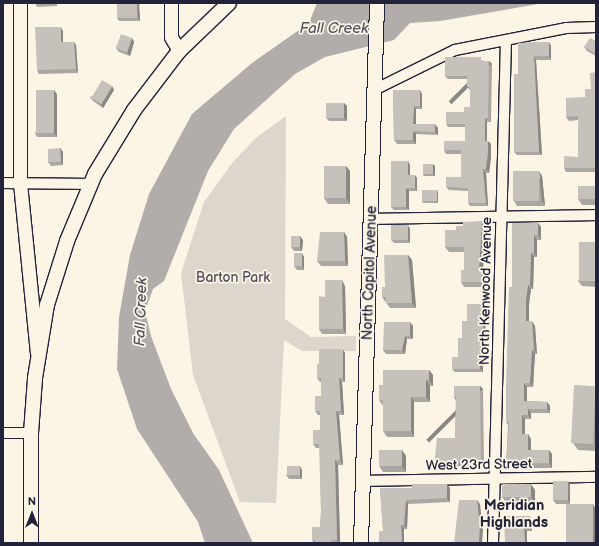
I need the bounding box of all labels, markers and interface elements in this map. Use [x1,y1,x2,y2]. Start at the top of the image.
water label: Fall Creek [300,20,368,38]
street label: North Capitol Avenue [359,205,381,341]
street label: North Kenwood Avenue [476,217,496,365]
park label: Barton Park [196,270,270,286]
water label: Fall Creek [131,277,151,347]
street label: West 23rd Street [425,456,533,474]
north arrow [12,494,52,534]
text: N [28,495,36,508]
district label: Meridian Highlands [480,496,548,531]

